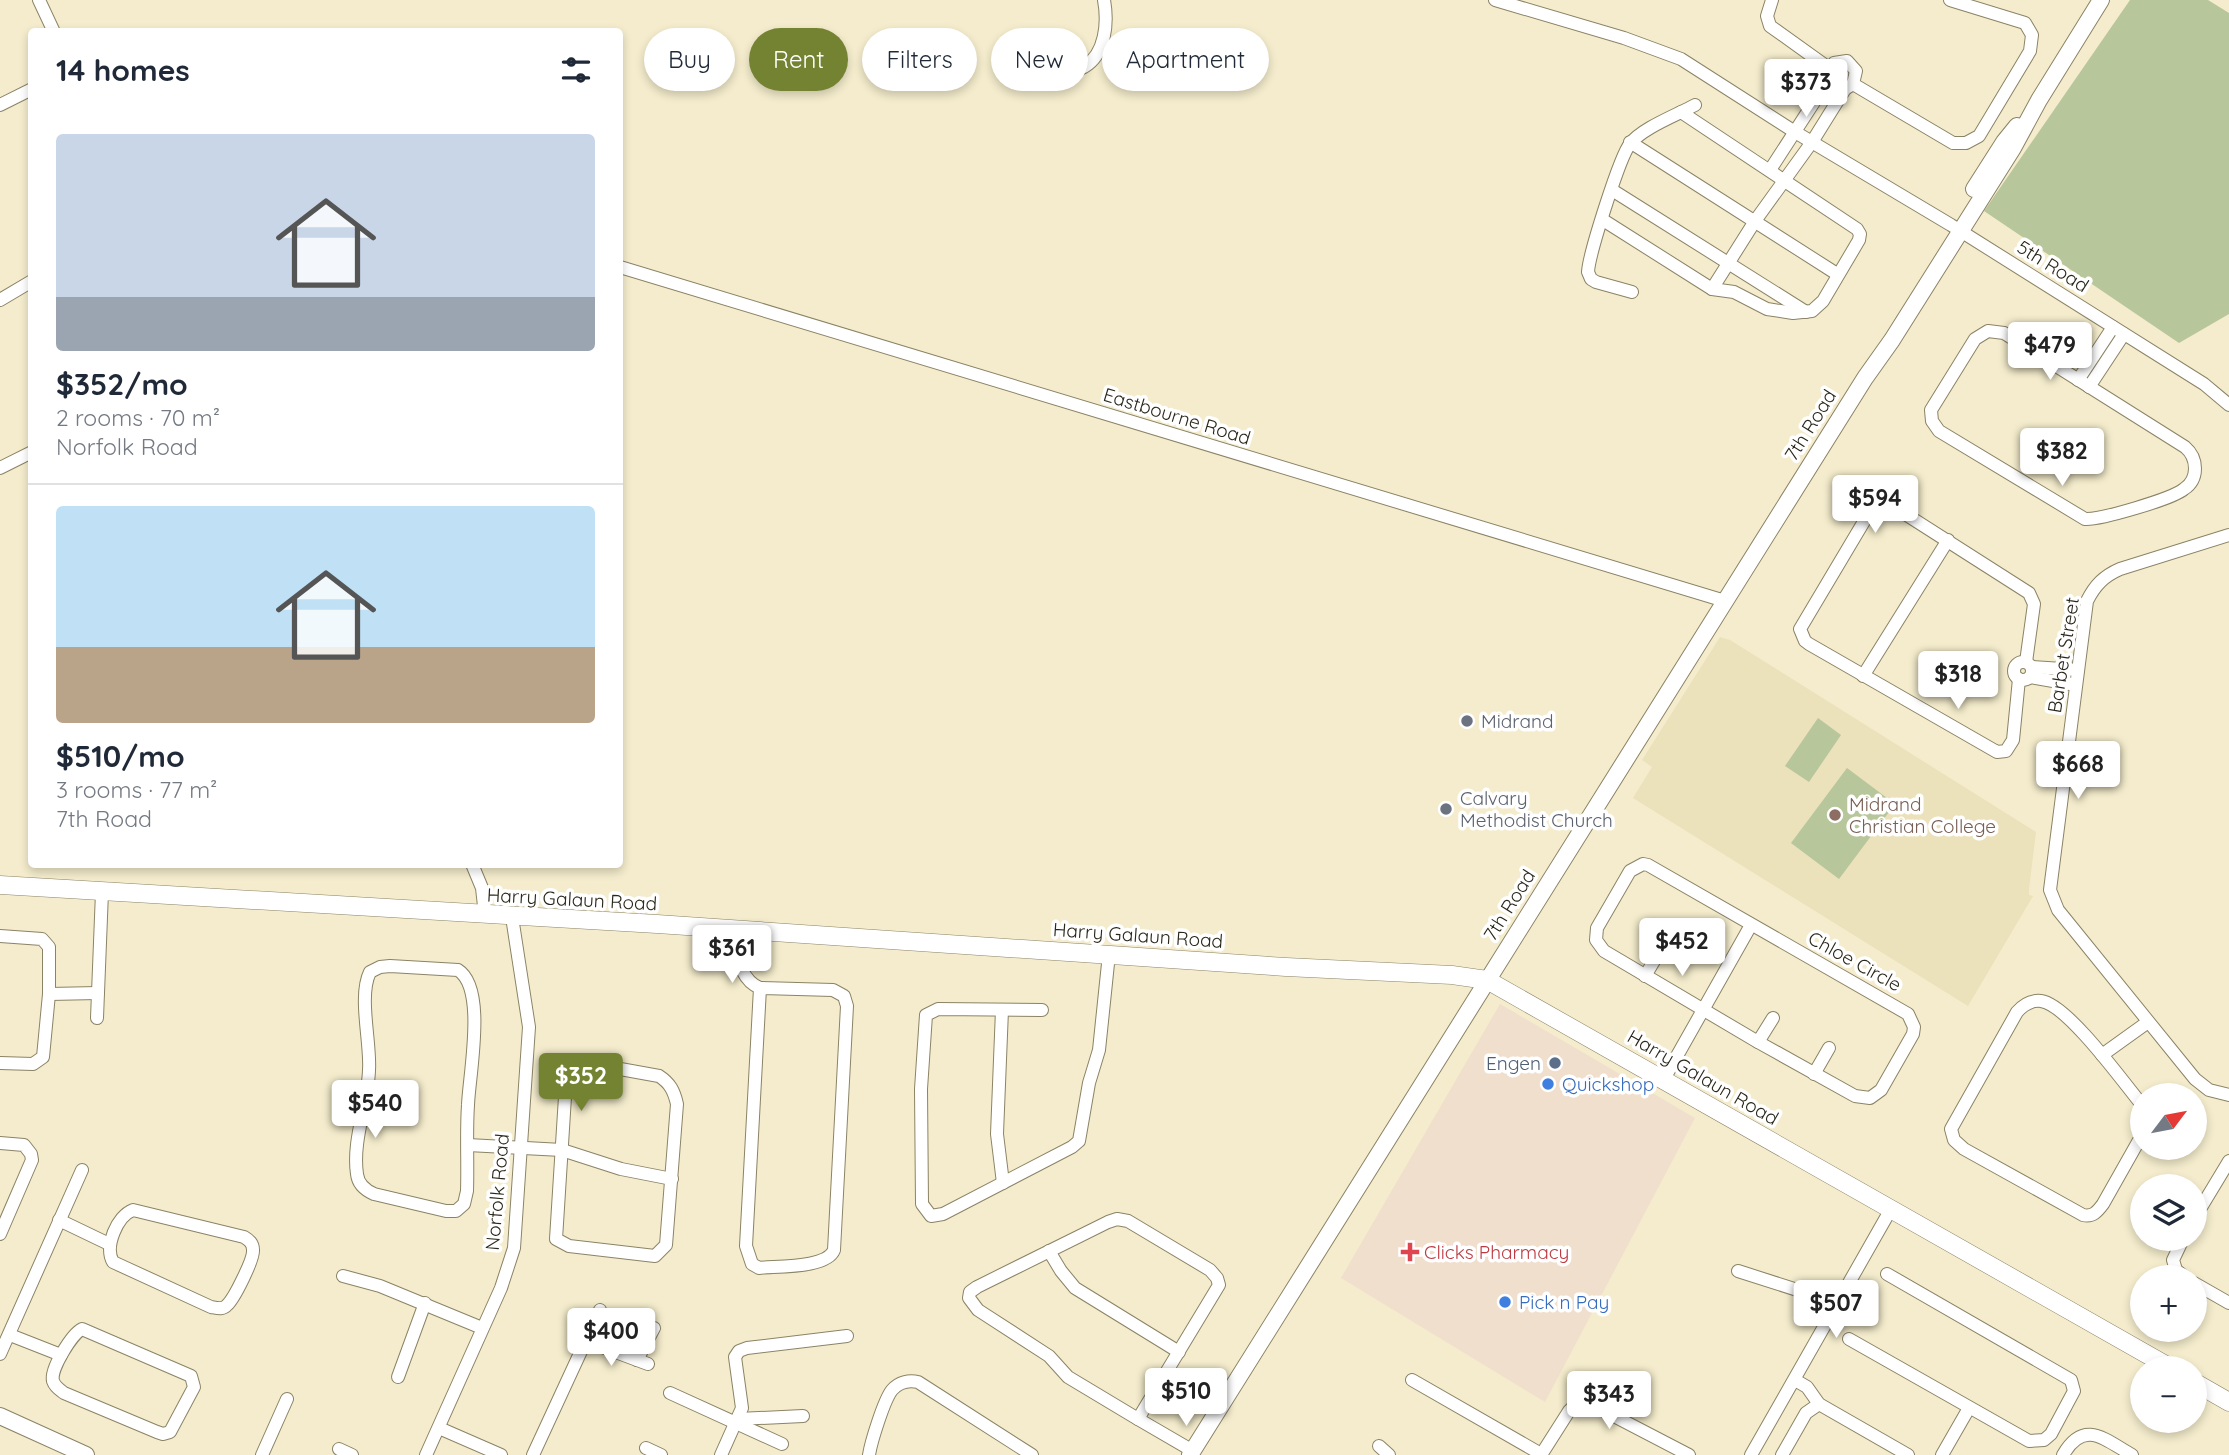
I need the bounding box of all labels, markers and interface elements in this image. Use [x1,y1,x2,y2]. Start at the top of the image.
chip: Buy [644,28,735,91]
chip: Rent [749,28,848,91]
chip: Filters [862,28,977,91]
chip: New [991,28,1088,91]
chip: Apartment [1102,28,1269,91]
text: 14 homes [56,51,190,89]
icon: filters [557,51,595,89]
pin: $373 [1765,60,1847,119]
text: $373 [1780,67,1832,96]
icon: home [263,180,389,306]
street label: 5th Road [2013,235,2093,297]
pin: $479 [2009,322,2091,382]
text: $479 [2024,330,2076,359]
text: $352/mo [56,365,188,403]
street label: Eastbourne Road [1100,382,1254,450]
street label: 7th Road [1779,385,1841,465]
text: 2 rooms · 70 m² [56,403,220,432]
pin: $382 [2021,428,2103,488]
text: Norfolk Road [56,432,198,461]
text: $382 [2036,436,2088,465]
pin: $594 [1834,476,1916,535]
text: $594 [1848,483,1902,512]
icon: home [263,552,389,678]
street label: Barbet Street [2042,595,2084,715]
pin: $318 [1917,652,1999,711]
text: $318 [1934,659,1982,688]
place label: Midrand [1481,709,1553,733]
marker: Midrand [1459,713,1475,729]
text: $510/mo [56,737,185,775]
pin: $668 [2037,742,2119,801]
text: $668 [2052,749,2104,778]
text: 3 rooms · 77 m² [56,775,217,804]
place label: Calvary Methodist Church [1460,786,1613,832]
place label: Midrand Christian College [1849,792,1996,838]
marker: Calvary Methodist Church [1438,801,1454,817]
text: 7th Road [56,804,152,833]
marker: Midrand Christian College [1827,807,1843,823]
street label: 7th Road [1478,865,1540,945]
street label: Harry Galaun Road [486,883,658,915]
street label: Harry Galaun Road [1052,917,1224,953]
pin: $452 [1641,918,1723,978]
pin: $361 [691,926,773,985]
text: $452 [1655,926,1709,955]
street label: Chloe Circle [1804,926,1906,996]
text: $361 [708,933,756,962]
street label: Harry Galaun Road [1623,1024,1783,1130]
place label: Engen [1486,1051,1541,1075]
pin: $352 [540,1054,622,1113]
marker: Engen [1547,1055,1563,1071]
text: $352 [555,1061,607,1090]
place label: Quickshop [1562,1072,1654,1096]
marker: Quickshop [1540,1076,1556,1092]
pin: $540 [334,1080,416,1140]
north arrow [2130,1083,2207,1160]
map controls [2130,1083,2207,1433]
text: $540 [348,1088,402,1117]
street label: Norfolk Road [480,1133,514,1251]
button: layers [2130,1174,2207,1251]
place label: Clicks Pharmacy [1424,1240,1569,1264]
marker: Clicks Pharmacy [1402,1244,1418,1260]
button: + [2130,1265,2207,1342]
pin: $507 [1795,1280,1877,1340]
text: $507 [1810,1288,1862,1317]
place label: Pick n Pay [1519,1290,1609,1314]
marker: Pick n Pay [1497,1294,1513,1310]
pin: $400 [570,1308,652,1368]
text: $400 [583,1316,639,1345]
button: − [2130,1356,2207,1433]
pin: $510 [1145,1368,1227,1428]
pin: $343 [1568,1372,1650,1431]
text: $510 [1161,1376,1211,1405]
text: $343 [1583,1379,1635,1408]

